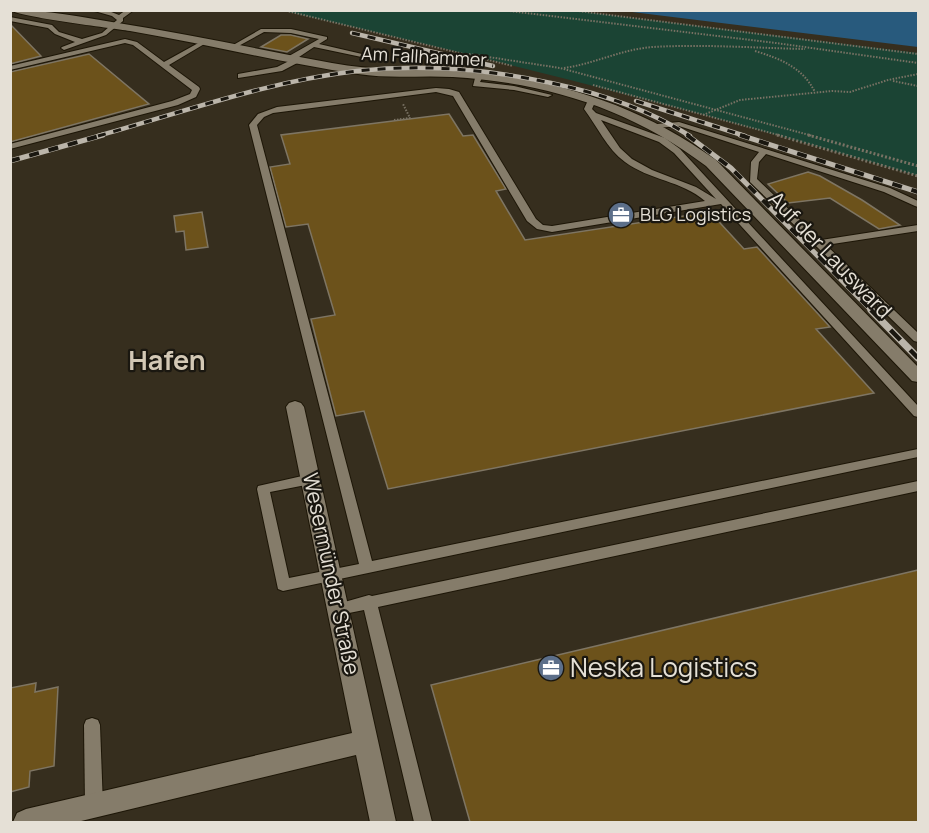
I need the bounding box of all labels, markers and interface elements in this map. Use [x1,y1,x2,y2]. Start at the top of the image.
street label: Am Fallhammer [361,41,488,71]
street label: Auf der Lausward [763,185,899,324]
office icon: BLG Logistics [606,200,636,230]
place label: BLG Logistics [640,202,751,226]
district label: Hafen [128,341,206,378]
street label: Wesermünder Straße [297,470,367,677]
place label: Neska Logistics [570,649,757,685]
office icon: Neska Logistics [536,653,566,683]

